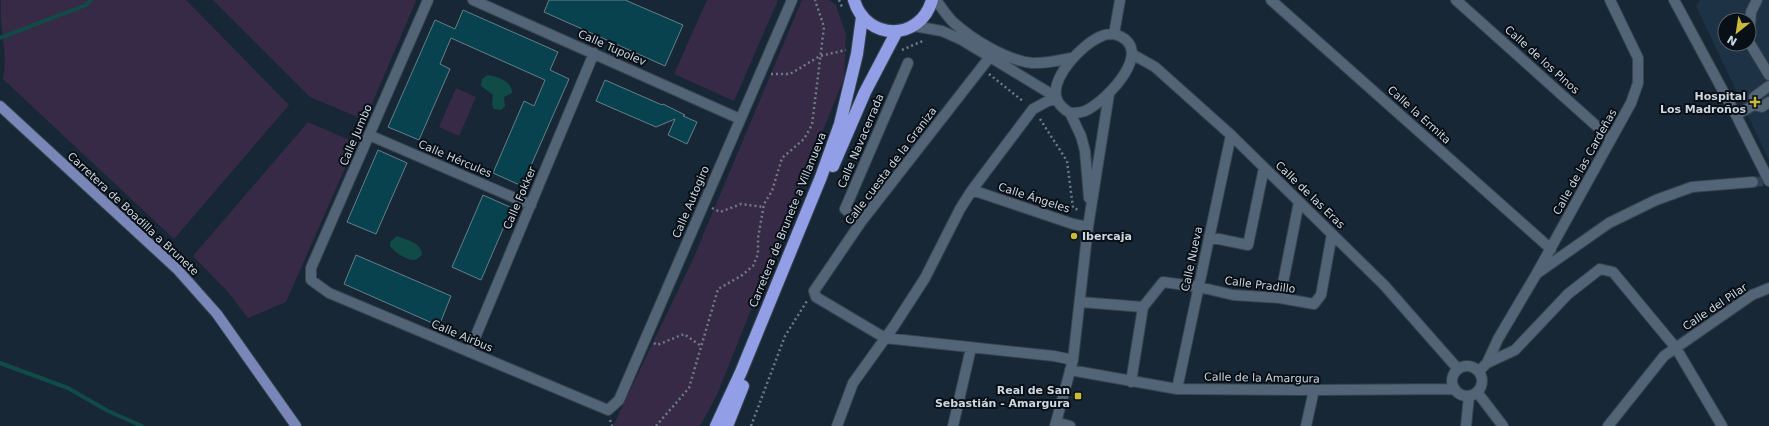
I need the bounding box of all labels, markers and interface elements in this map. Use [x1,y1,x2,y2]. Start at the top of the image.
north arrow [1717,12,1757,52]
street label: Calle de los Pinos [1502,23,1582,97]
street label: Calle Tupolev [576,27,648,69]
text: N [1725,32,1739,48]
street label: Calle la Ermita [1385,83,1453,147]
place label: Hospital Los Madroños [1660,90,1746,116]
street label: Calle Navacerrada [835,92,887,190]
marker: Hospital Los Madroños [1749,96,1761,108]
street label: Calle Jumbo [337,102,375,168]
street label: Calle cuesta de la Graniza [843,105,939,227]
street label: Calle de las Cardeñas [1550,107,1620,217]
street label: Carretera de Brunete a Villanueva [747,131,829,309]
street label: Calle Hércules [416,138,494,180]
street label: Carretera de Boadilla a Brunete [65,150,201,278]
street label: Calle de las Eras [1273,159,1347,231]
street label: Calle Fokker [501,164,539,231]
street label: Calle Autogiro [670,164,712,240]
street label: Calle Ángeles [997,180,1072,216]
street label: Calle Nueva [1179,225,1205,293]
place label: Ibercaja [1082,230,1132,243]
marker: Ibercaja [1069,231,1079,241]
street label: Calle Pradillo [1224,274,1296,296]
street label: Calle del Pilar [1680,280,1750,333]
street label: Calle Airbus [429,317,495,355]
street label: Calle de la Amargura [1204,370,1320,386]
place label: Real de San Sebastián - Amargura [935,384,1070,410]
marker: Real de San Sebastián - Amargura [1073,391,1083,401]

